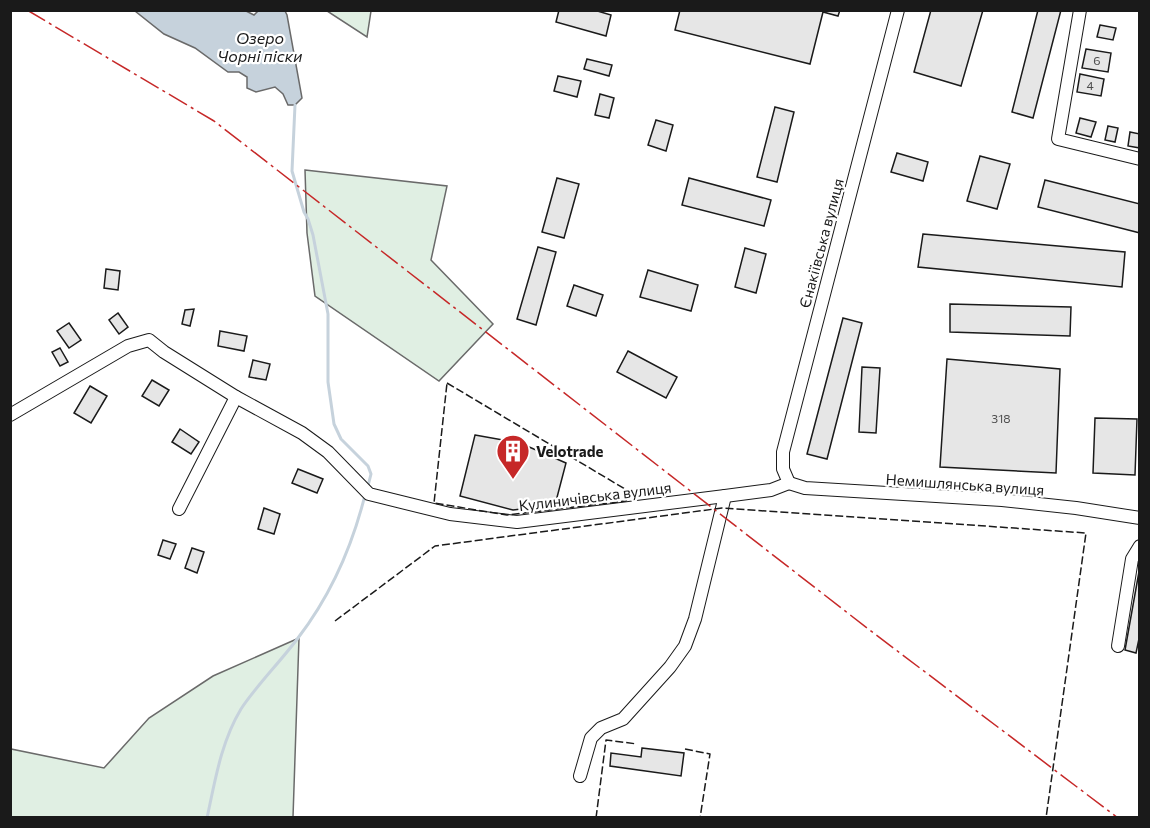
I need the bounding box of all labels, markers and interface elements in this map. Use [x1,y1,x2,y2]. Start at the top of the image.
water label: Озеро Чорні піски [218,28,302,65]
house number: 6 [1093,53,1101,67]
house number: 4 [1086,78,1094,92]
street label: Єнакіївська вулиця [795,176,847,310]
house number: 318 [991,411,1011,425]
building icon: Velotrade [495,433,531,480]
place label: Velotrade [536,442,604,460]
street label: Немишлянська вулиця [885,469,1045,499]
street label: Кулиничівська вулиця [518,478,672,514]

